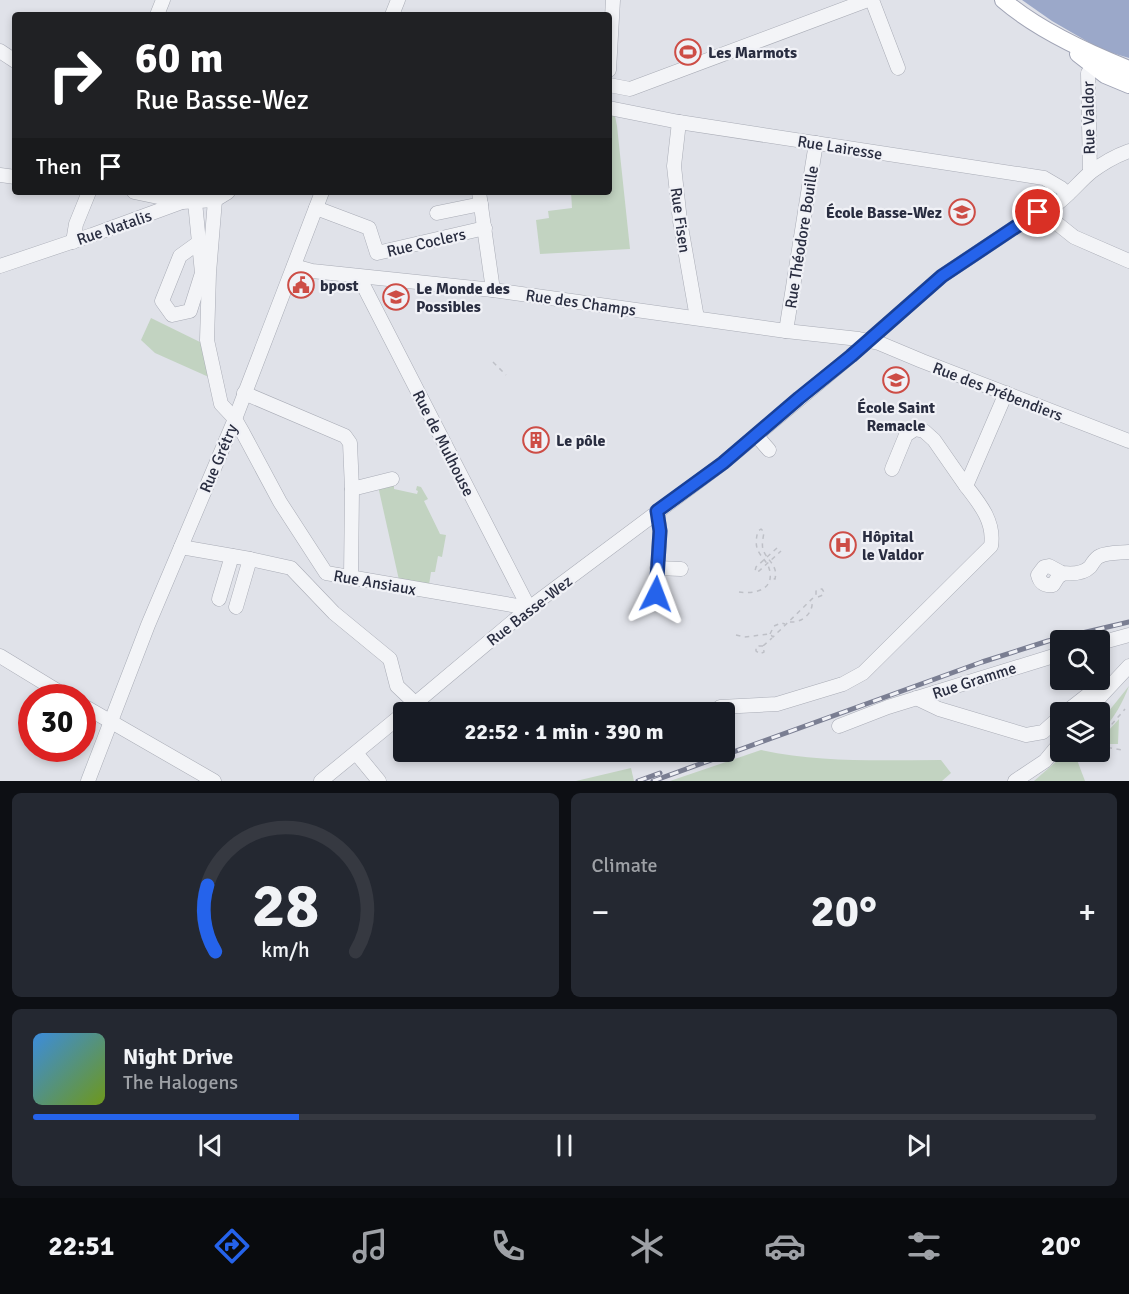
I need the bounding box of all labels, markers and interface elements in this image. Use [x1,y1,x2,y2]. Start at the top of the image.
text: 60 m [135,33,224,84]
icon: right [36,36,114,114]
sports icon: Les Marmots [673,37,703,67]
place label: Les Marmots [708,43,797,63]
street label: Rue Valdor [1078,81,1100,155]
text: Rue Basse-Wez [135,84,309,117]
street label: Rue Lairesse [796,131,884,165]
icon: arrive [94,150,127,183]
text: Then [36,153,82,180]
street label: Rue Théodore Bouille [781,164,823,310]
street label: Rue Fisen [666,186,694,254]
pin [1012,186,1063,237]
icon: arrive [1021,195,1054,228]
school or university icon: École Basse-Wez [947,197,977,227]
place label: École Basse-Wez [826,203,942,223]
street label: Rue Natalis [74,206,154,250]
street label: Rue Coclers [385,224,468,262]
public building icon: bpost [286,270,316,300]
place label: bpost [320,276,359,296]
place label: Le Monde des Possibles [416,279,510,317]
school or university icon: Le Monde des Possibles [381,282,411,312]
street label: Rue des Champs [524,285,637,321]
street label: Rue des Prébendiers [930,358,1066,426]
school or university icon: École Saint Remacle [881,365,911,395]
street label: Rue de Mulhouse [408,387,479,500]
place label: École Saint Remacle [857,398,935,436]
street label: Rue Grétry [195,421,243,496]
building icon: Le pôle [521,425,551,455]
place label: Le pôle [556,431,605,451]
place label: Hôpital le Valdor [862,527,925,565]
hospital icon: Hôpital le Valdor [828,530,858,560]
position arrow [624,562,688,626]
street label: Rue Ansiaux [332,566,418,600]
street label: Rue Basse-Wez [483,571,576,650]
map controls [1050,630,1110,762]
button: search [1050,630,1110,690]
street label: Rue Gramme [930,658,1019,704]
speed limit sign: 30 [18,684,96,762]
button: layers [1050,702,1110,762]
text: 22:52 · 1 min · 390 m [464,718,664,745]
text: Climate [592,853,657,878]
text: 28 [252,867,319,944]
text: 20° [810,884,877,939]
text: − [592,892,609,933]
text: + [1078,892,1096,933]
text: km/h [261,937,310,963]
text: Night Drive [123,1043,233,1070]
text: The Halogens [123,1070,238,1095]
icon: previous [194,1129,227,1162]
icon: pause [548,1129,581,1162]
icon: next [902,1129,935,1162]
icon: directions [211,1225,253,1267]
icon: music [349,1225,391,1267]
icon: phone [487,1225,529,1267]
icon: climate [626,1225,668,1267]
icon: car [764,1225,806,1267]
icon: filters [903,1225,945,1267]
text: 22:51 [48,1230,114,1263]
text: 20° [1041,1230,1081,1263]

